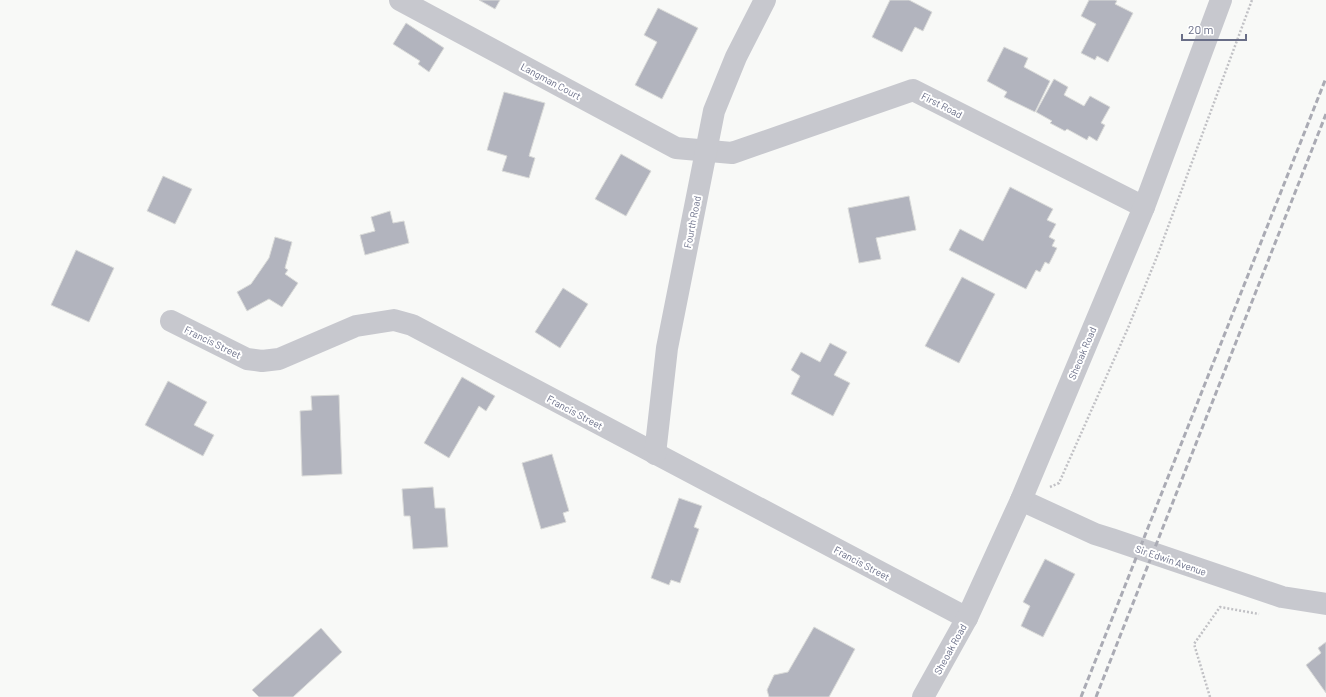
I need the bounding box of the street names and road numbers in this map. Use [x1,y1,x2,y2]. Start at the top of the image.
street label: Langman Court [519,60,584,102]
street label: First Road [919,90,965,120]
street label: Fourth Road [681,195,703,249]
street label: Francis Street [183,323,244,361]
street label: Sheoak Road [1066,325,1098,381]
street label: Francis Street [545,392,605,432]
street label: Sir Edwin Avenue [1134,542,1208,578]
street label: Francis Street [832,543,892,583]
street label: Sheoak Road [931,622,969,676]

